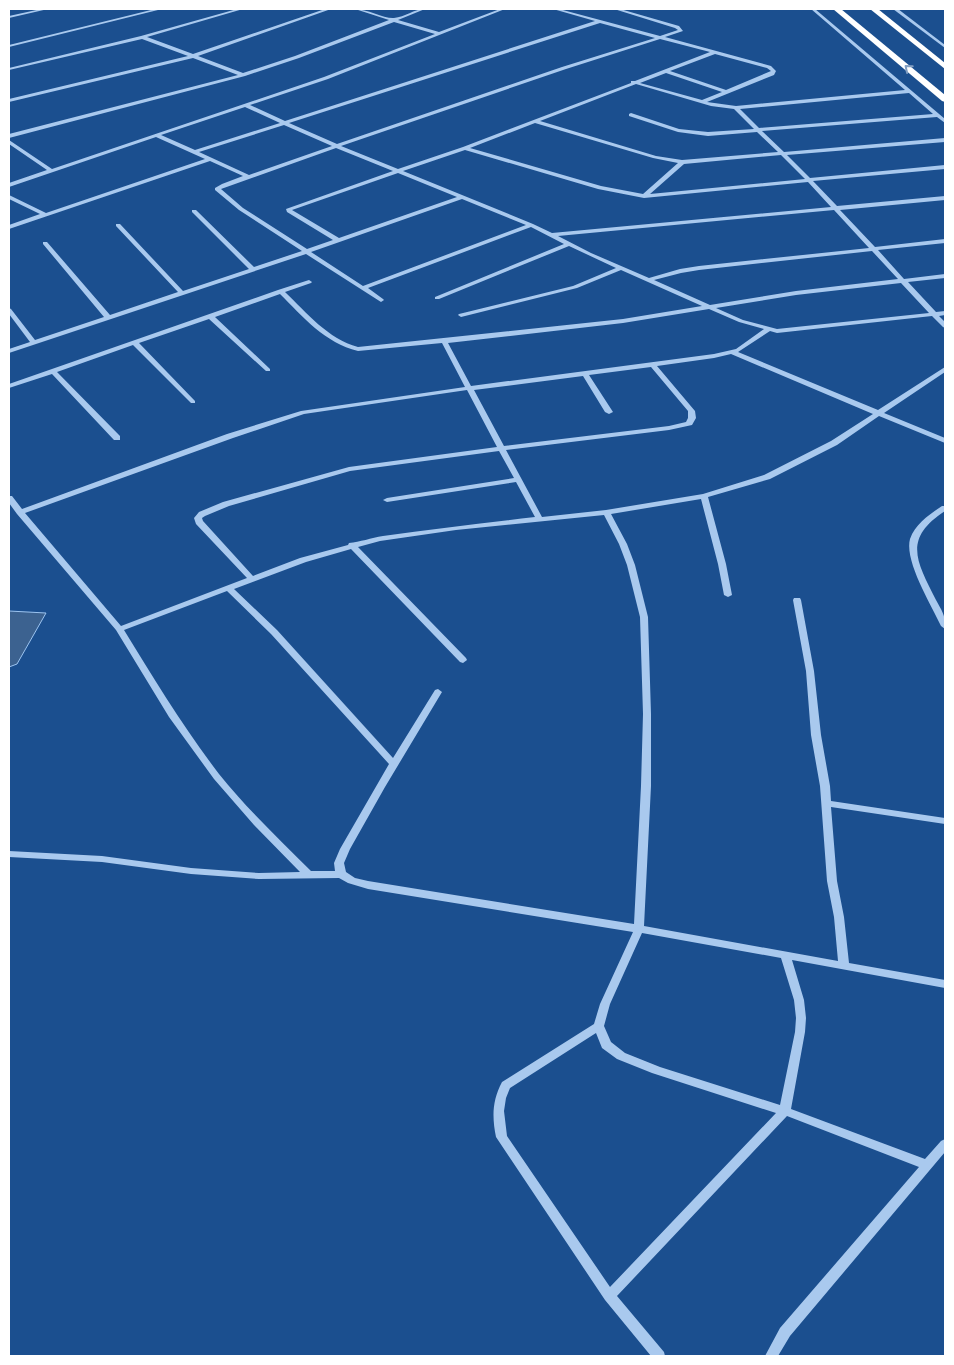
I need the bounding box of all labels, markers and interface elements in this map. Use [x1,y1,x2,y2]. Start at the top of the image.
one-way arrow [905,65,914,73]

